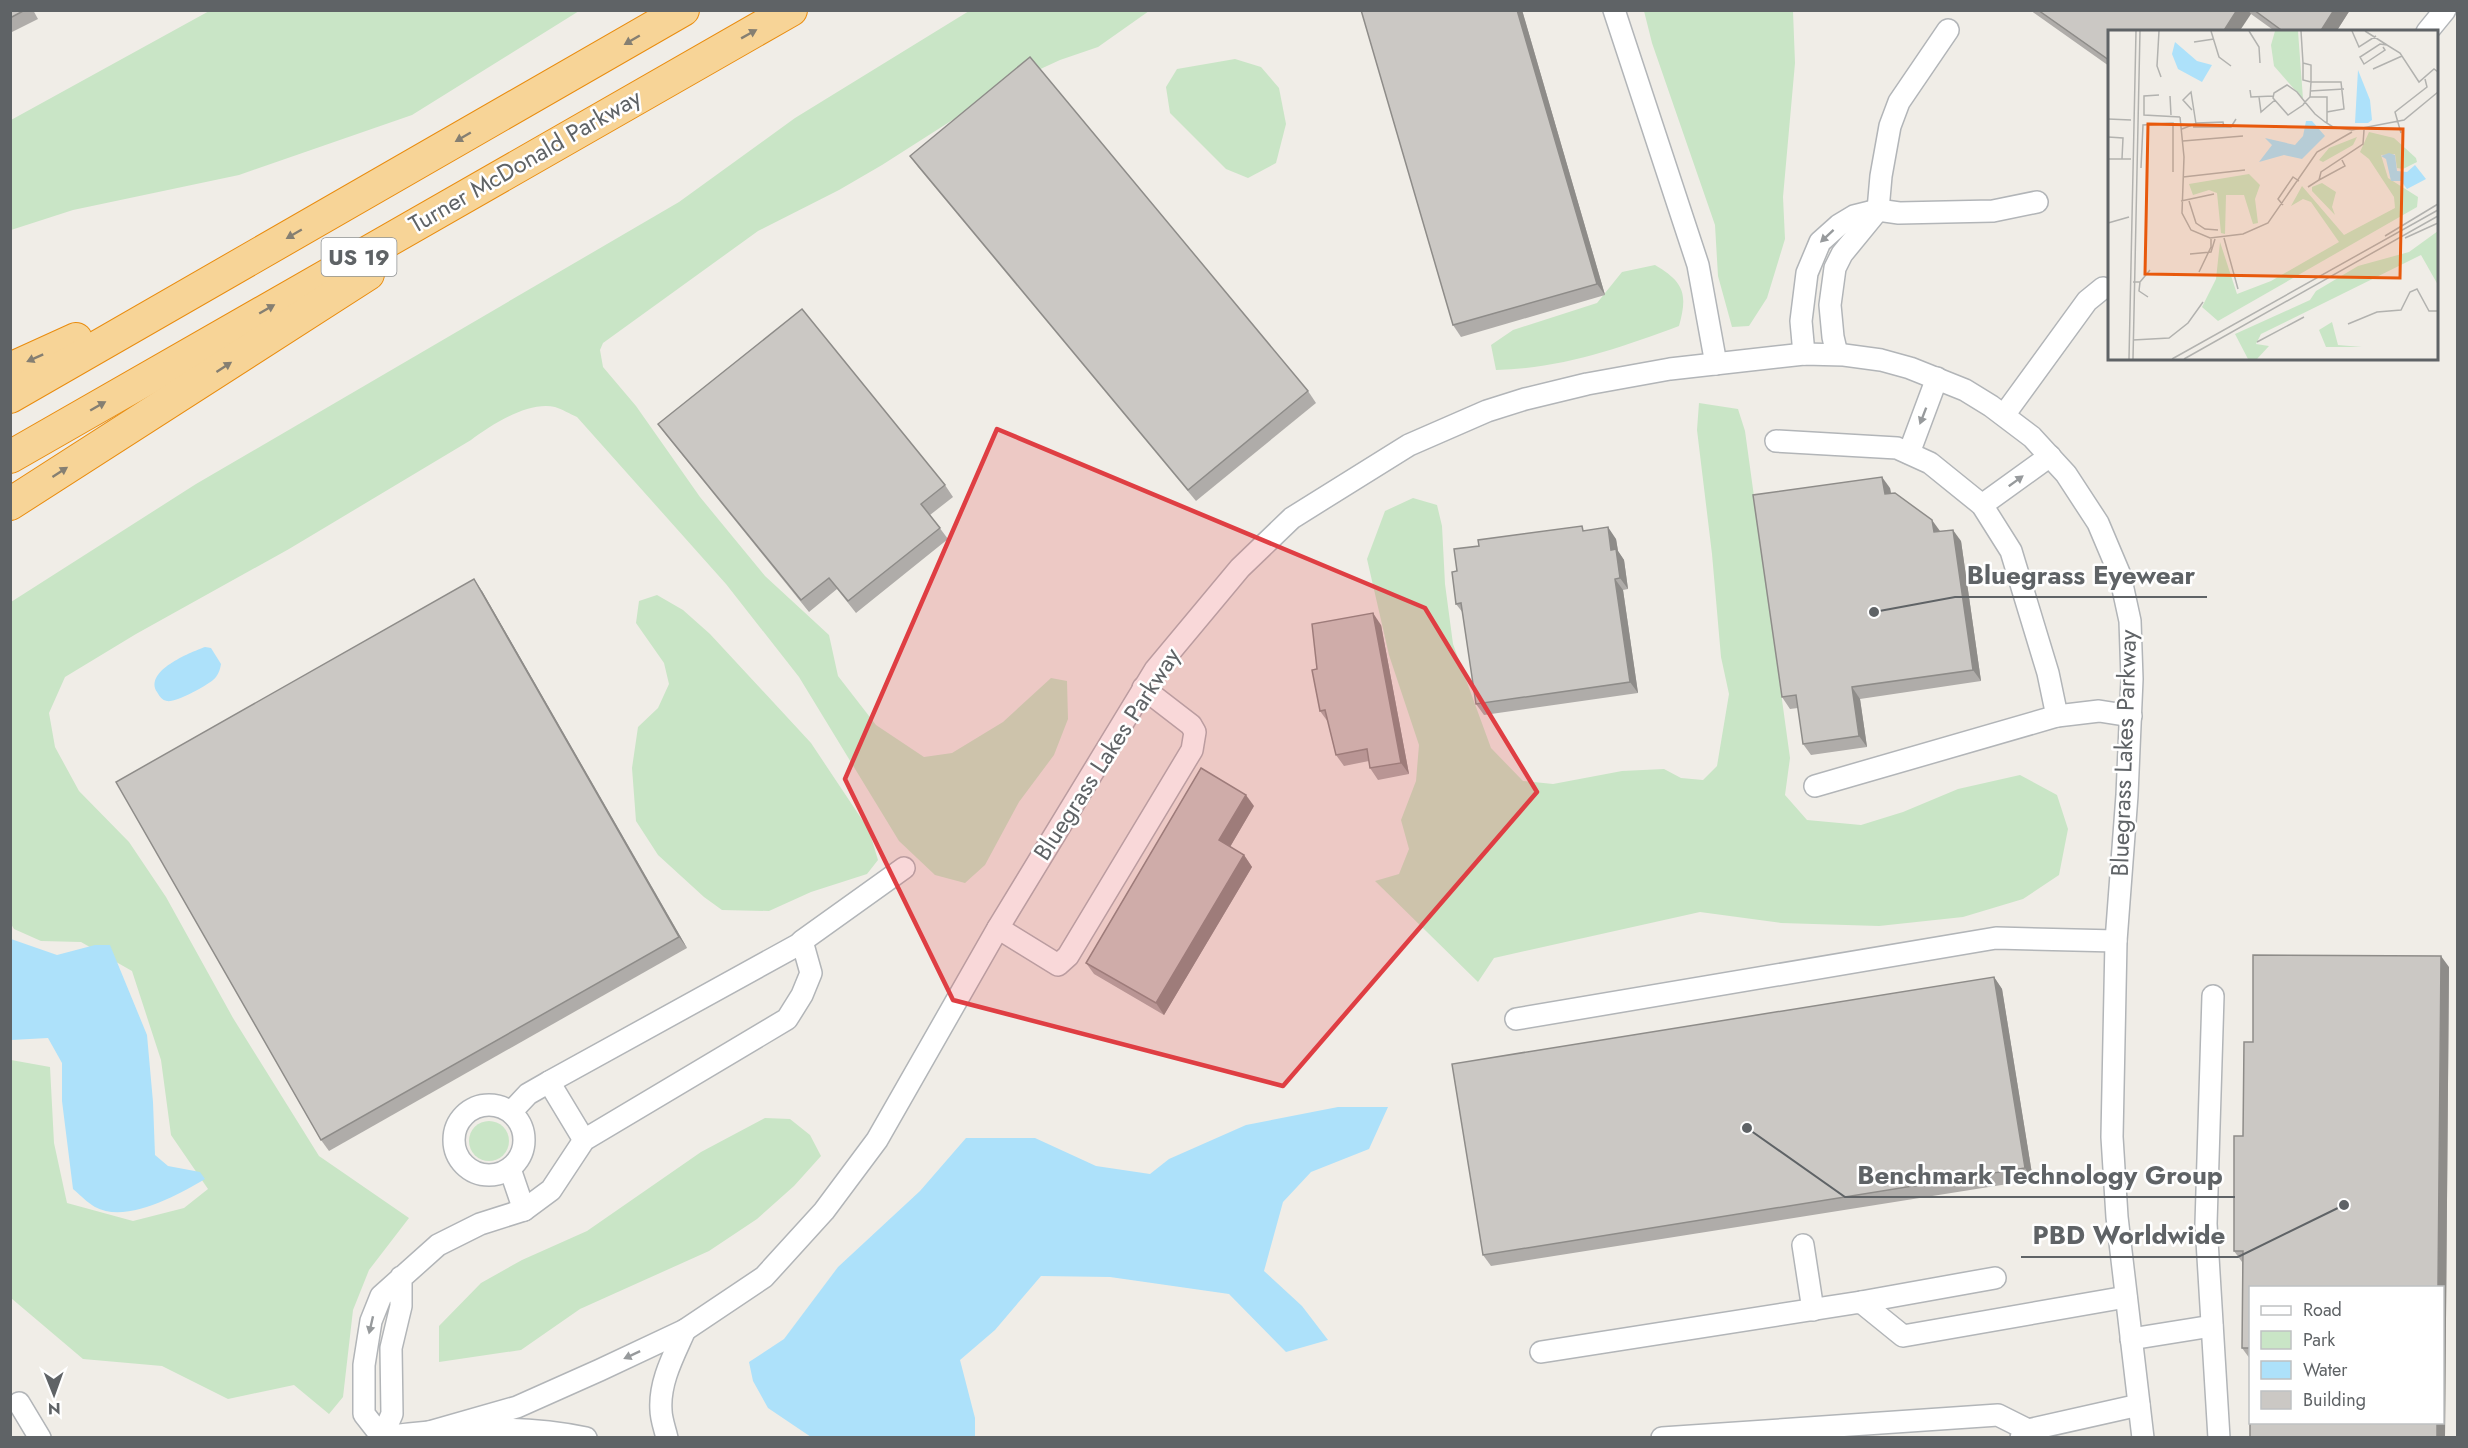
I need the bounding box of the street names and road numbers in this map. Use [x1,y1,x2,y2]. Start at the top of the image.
street label: Turner McDonald Parkway [402,79,648,241]
road number: US 19 [322,238,397,276]
street label: Bluegrass Lakes Parkway [2102,628,2145,877]
street label: Bluegrass Lakes Parkway [1025,640,1189,867]

